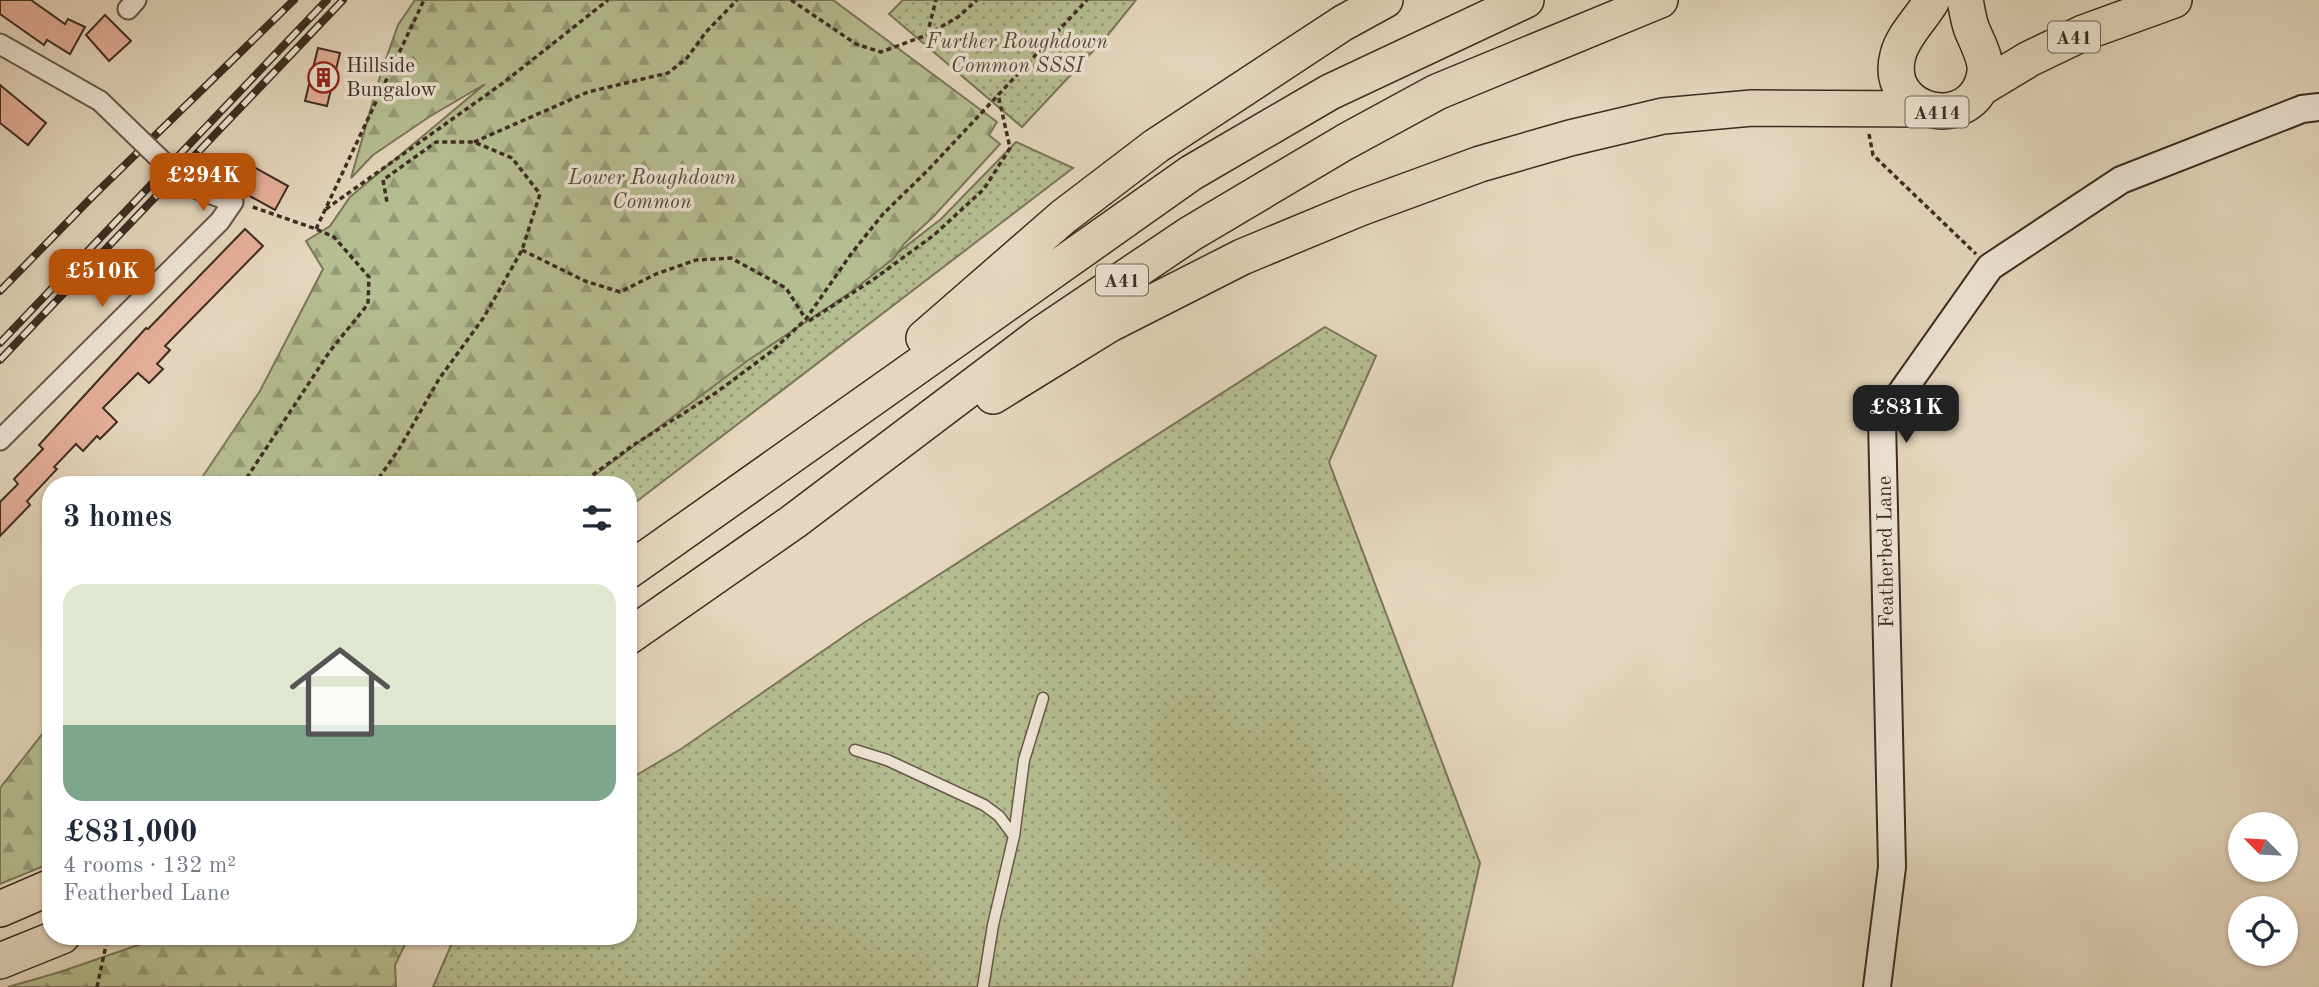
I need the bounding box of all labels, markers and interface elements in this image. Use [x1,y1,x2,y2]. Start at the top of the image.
road number: A41 [2048,22,2100,52]
park label: Further Roughdown Common SSSI [925,32,1108,77]
place label: Hillside Bungalow [346,56,437,101]
building icon: Hillside Bungalow [306,60,340,94]
road number: A414 [1906,96,1968,128]
pin: £294K [154,154,252,213]
text: £294K [166,164,240,187]
park label: Lower Roughdown Common [567,168,736,213]
pin: £510K [53,250,151,309]
text: £510K [65,260,139,283]
road number: A41 [1096,264,1148,296]
pin: £831K [1857,386,1955,445]
text: £831K [1869,396,1943,419]
street label: Featherbed Lane [1875,476,1898,628]
icon: filters [578,499,616,537]
text: 3 homes [63,503,172,533]
icon: home [277,629,403,755]
north arrow [2228,812,2298,882]
map controls [2228,812,2298,966]
text: £831,000 [63,818,197,848]
text: 4 rooms · 132 m² [63,854,236,877]
text: Featherbed Lane [63,882,230,905]
button: locate [2228,896,2298,966]

